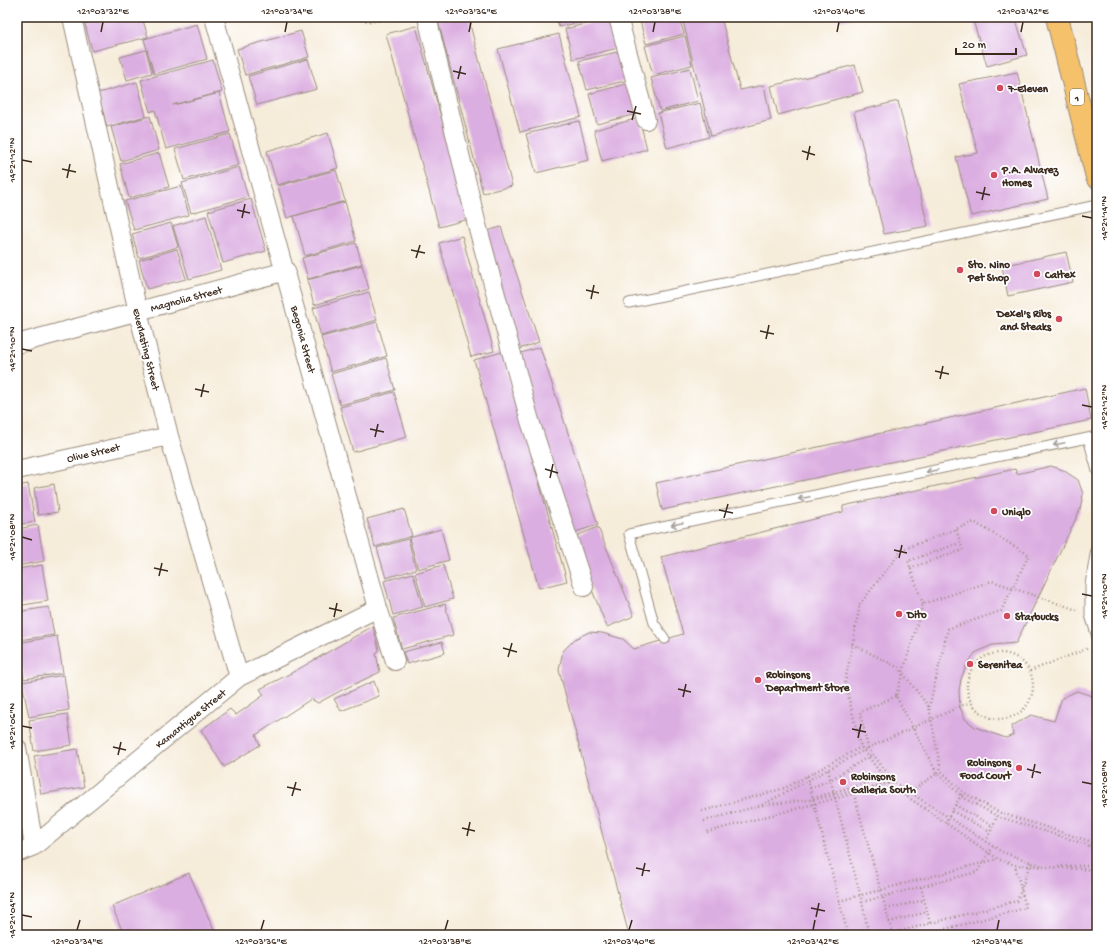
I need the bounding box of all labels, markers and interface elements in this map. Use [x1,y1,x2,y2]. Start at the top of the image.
text: 121°03'32"E [76,6,129,18]
text: 121°03'34"E [260,6,313,18]
text: 121°03'36"E [444,6,498,18]
text: 121°03'38"E [628,6,682,18]
text: 121°03'40"E [812,6,866,18]
text: 121°03'42"E [997,6,1049,18]
scale bar [956,30,1016,56]
text: 20 m [962,39,987,53]
marker: 7-Eleven [995,83,1005,93]
place label: 7-Eleven [1007,84,1049,96]
road number: 1 [1070,89,1084,105]
text: 14°21'12"N [7,137,19,183]
place label: P.A. Alvarez Homes [1001,165,1060,190]
marker: P.A. Alvarez Homes [989,170,999,180]
text: 14°21'14"N [1099,195,1111,241]
place label: Sto. Nino Pet Shop [967,259,1010,285]
marker: Sto. Nino Pet Shop [955,265,965,275]
marker: Caltex [1032,269,1042,279]
place label: Caltex [1044,269,1076,282]
street label: Magnolia Street [149,284,225,315]
street label: Begonia Street [287,304,317,376]
street label: Everlasting Street [129,307,161,393]
place label: Dexel's Ribs and Steaks [996,309,1052,334]
marker: Dexel's Ribs and Steaks [1054,314,1064,324]
text: 14°21'10"N [7,326,19,373]
text: 14°21'12"N [1099,384,1111,430]
one-way arrow [1053,441,1066,449]
street label: Olive Street [66,442,123,466]
one-way arrow [926,467,939,475]
one-way arrow [798,494,811,502]
marker: Uniqlo [989,506,999,516]
place label: Uniqlo [1002,507,1031,520]
text: 14°21'08"N [7,513,19,561]
one-way arrow [671,521,684,529]
text: 14°21'10"N [1099,573,1111,620]
marker: Dito [894,609,904,619]
place label: Dito [906,609,927,622]
marker: Starbucks [1002,611,1012,621]
place label: Starbucks [1015,611,1059,624]
marker: Serenitea [965,659,975,669]
place label: Serenitea [978,659,1023,672]
place label: Robinsons Department Store [765,670,851,695]
marker: Robinsons Department Store [753,675,763,685]
street label: Kamantigue Street [154,686,230,752]
text: 14°21'06"N [7,702,19,750]
place label: Robinsons Food Court [959,758,1013,783]
text: 14°21'08"N [1099,760,1111,808]
marker: Robinsons Food Court [1014,763,1024,773]
place label: Robinsons Galleria South [850,772,916,797]
marker: Robinsons Galleria South [838,777,848,787]
text: 14°21'04"N [7,892,19,939]
text: 121°03'34"E [50,936,103,948]
text: 121°03'36"E [234,936,288,948]
text: 121°03'38"E [418,936,472,948]
text: 121°03'40"E [602,936,656,948]
text: 121°03'42"E [787,936,839,948]
text: 121°03'44"E [971,936,1023,948]

